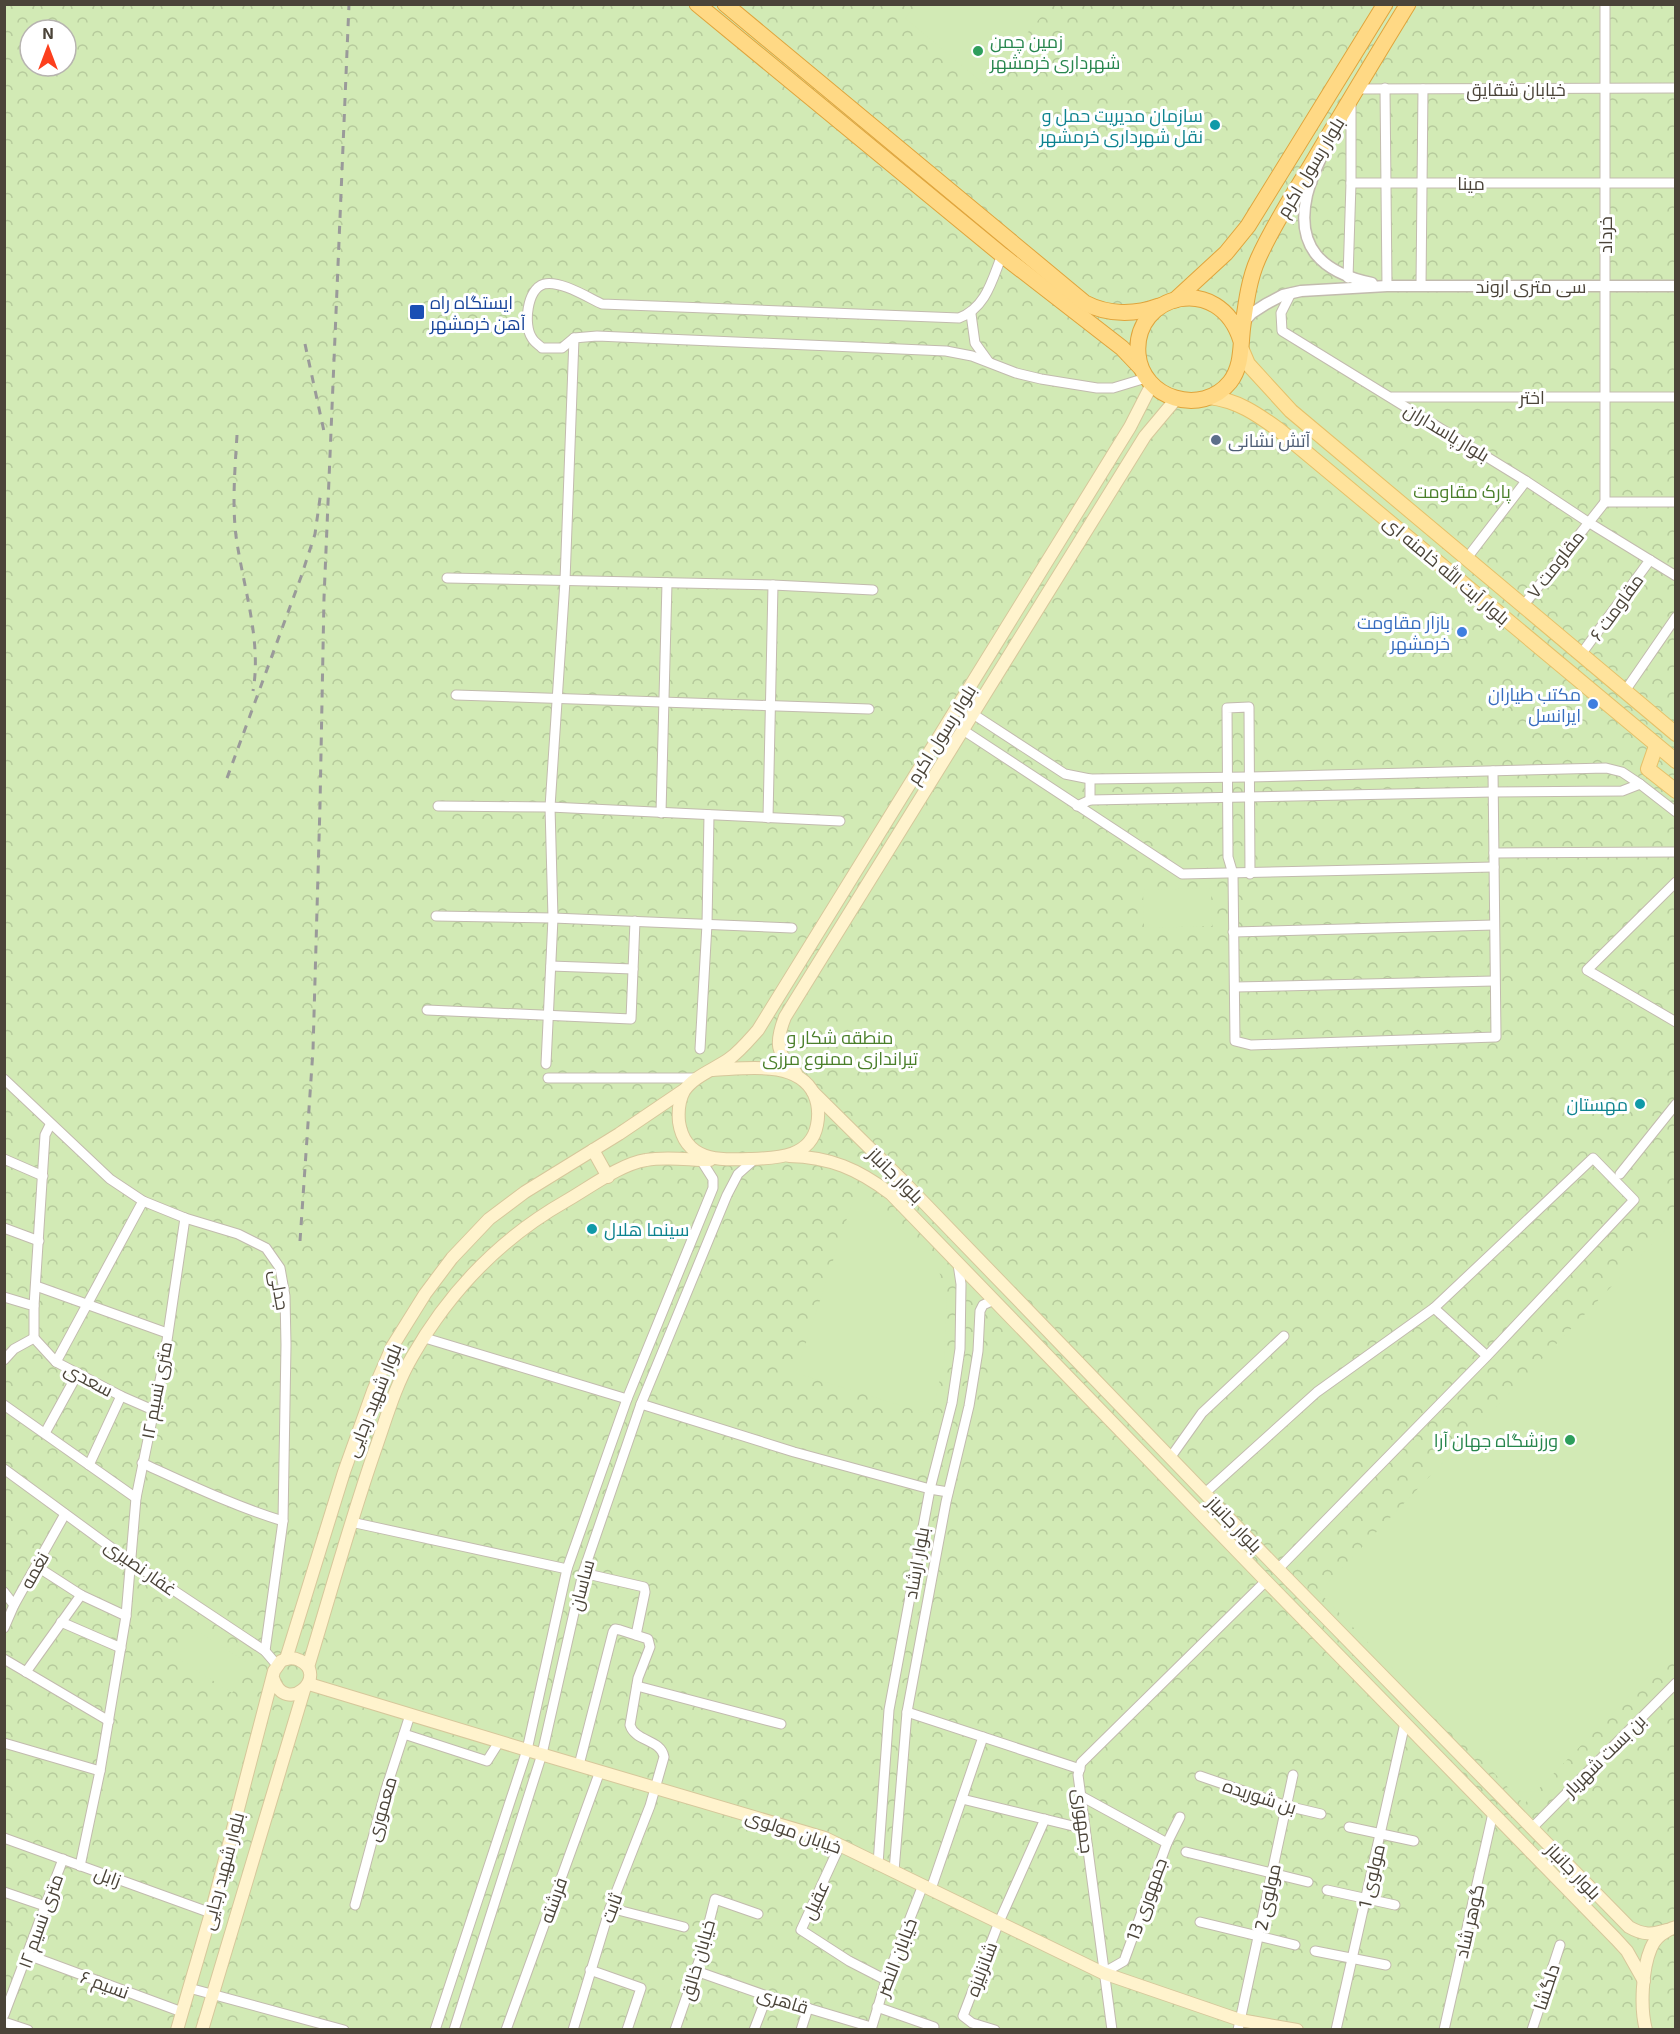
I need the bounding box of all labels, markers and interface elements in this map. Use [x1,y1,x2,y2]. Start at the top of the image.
north arrow [18,18,78,78]
text: N [42,23,54,42]
place label: زمین چمن شهرداری خرمشهر [989,30,1120,74]
marker: زمین چمن شهرداری خرمشهر [971,44,985,58]
street label: خیابان شقایق [1466,78,1566,102]
place label: سازمان مدیریت حمل و نقل شهرداری خرمشهر [1039,104,1203,148]
street label: بلوار رسول اکرم [1271,113,1350,222]
marker: سازمان مدیریت حمل و نقل شهرداری خرمشهر [1208,118,1222,132]
street label: مینا [1457,172,1485,194]
street label: خرداد [1594,216,1617,254]
street label: سی متری اروند [1475,275,1587,298]
place label: ایستگاه راه آهن خرمشهر [429,291,526,335]
marker: ایستگاه راه آهن خرمشهر [408,303,426,321]
street label: اختر [1518,386,1545,409]
street label: بلوار پاسداران [1399,398,1494,468]
place label: آتش نشانی [1228,429,1311,452]
marker: آتش نشانی [1209,433,1223,447]
park label: پارک مقاومت [1413,480,1511,504]
street label: بلوار آیت الله خامنه ای [1379,511,1515,630]
street label: مقاومت ۷ [1522,526,1589,603]
street label: مقاومت ۶ [1584,569,1648,645]
place label: بازار مقاومت خرمشهر [1357,611,1450,655]
marker: بازار مقاومت خرمشهر [1455,625,1469,639]
street label: بلوار رسول اکرم [902,680,982,789]
place label: مكتب طياران ايرانسل [1488,683,1581,727]
marker: مكتب طياران ايرانسل [1586,697,1600,711]
park label: منطقه شکار و تیراندازی ممنوع مرزی [762,1026,918,1071]
place label: مهستان [1566,1093,1628,1116]
marker: مهستان [1633,1097,1647,1111]
street label: بلوار جانباز [862,1142,928,1208]
place label: سینما هلال [604,1218,689,1241]
marker: سینما هلال [585,1222,599,1236]
street label: جدلی [265,1268,294,1312]
street label: ۱۲ متری نسیم [136,1339,178,1441]
street label: بلوار شهید رجایی [340,1340,407,1460]
street label: سعدی [60,1357,117,1402]
place label: ورزشگاه جهان آرا [1434,1429,1558,1452]
marker: ورزشگاه جهان آرا [1563,1433,1577,1447]
street label: بلوار جانباز [1201,1491,1267,1557]
street label: بلوار ارشاد [899,1525,934,1601]
street label: غفار نصیری [100,1534,181,1601]
street label: نغمه [15,1548,53,1592]
street label: ساسان [564,1557,599,1613]
street label: بن بست شهریار [1558,1709,1650,1802]
street label: معموری [361,1774,402,1844]
street label: بن شوریده [1220,1774,1300,1819]
street label: جمهوری [1068,1787,1099,1855]
street label: خیابان مولوی [743,1804,845,1859]
street label: بلوار شهید رجایی [196,1810,249,1932]
street label: بلوار جانباز [1540,1838,1606,1904]
street label: مولوی 1 [1353,1842,1390,1910]
street label: جمهوری 13 [1121,1855,1172,1944]
street label: زابل [91,1861,124,1892]
street label: مولوی 2 [1249,1862,1286,1933]
street label: ۱۲ متری نسیم [13,1871,69,1972]
street label: فرشته [535,1874,572,1926]
street label: عقیل [797,1877,834,1923]
street label: گوهر شاد [1450,1882,1489,1960]
street label: ثابت [596,1890,626,1926]
street label: خیابان النصر [871,1915,922,2000]
street label: خیابان خالق [675,1917,721,2004]
street label: شانزلیزه [961,1939,1002,2000]
street label: دلگشا [1528,1961,1564,2013]
street label: نسیم ۶ [77,1965,132,2005]
street label: قاهری [755,1982,811,2019]

